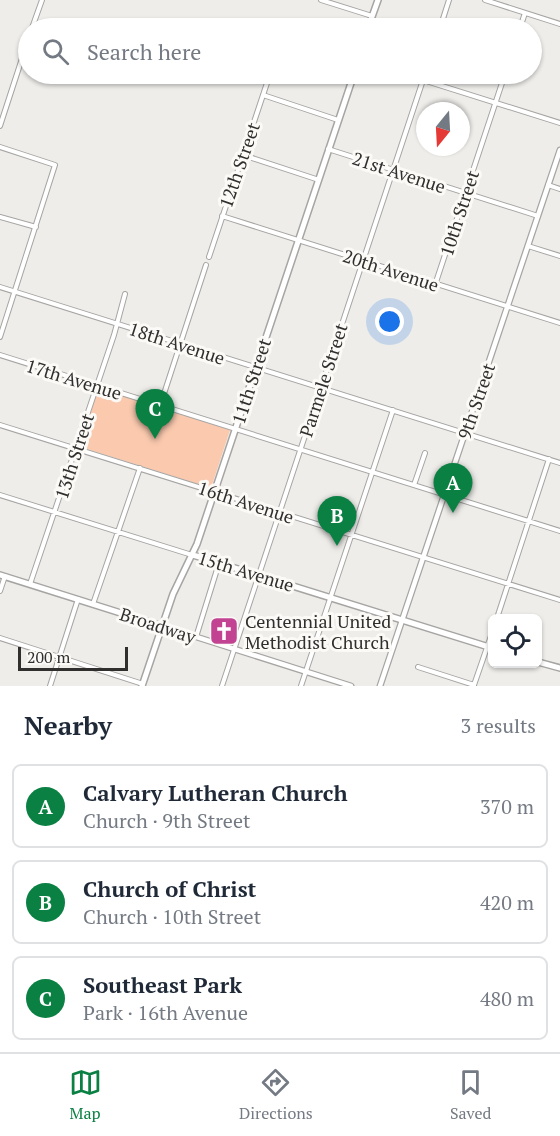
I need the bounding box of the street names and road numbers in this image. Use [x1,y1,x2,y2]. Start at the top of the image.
street label: 12th Street [213,119,265,211]
street label: 21st Avenue [349,146,449,198]
street label: 10th Street [434,167,484,259]
street label: 20th Avenue [340,243,442,297]
street label: 18th Avenue [126,316,228,370]
street label: Parmele Street [293,320,353,440]
street label: 11th Street [226,335,276,427]
street label: 17th Avenue [23,353,125,405]
street label: 9th Street [452,359,500,442]
street label: 13th Street [49,410,99,502]
street label: 16th Avenue [195,475,297,529]
street label: 15th Avenue [195,545,297,597]
street label: Broadway [117,601,200,649]

